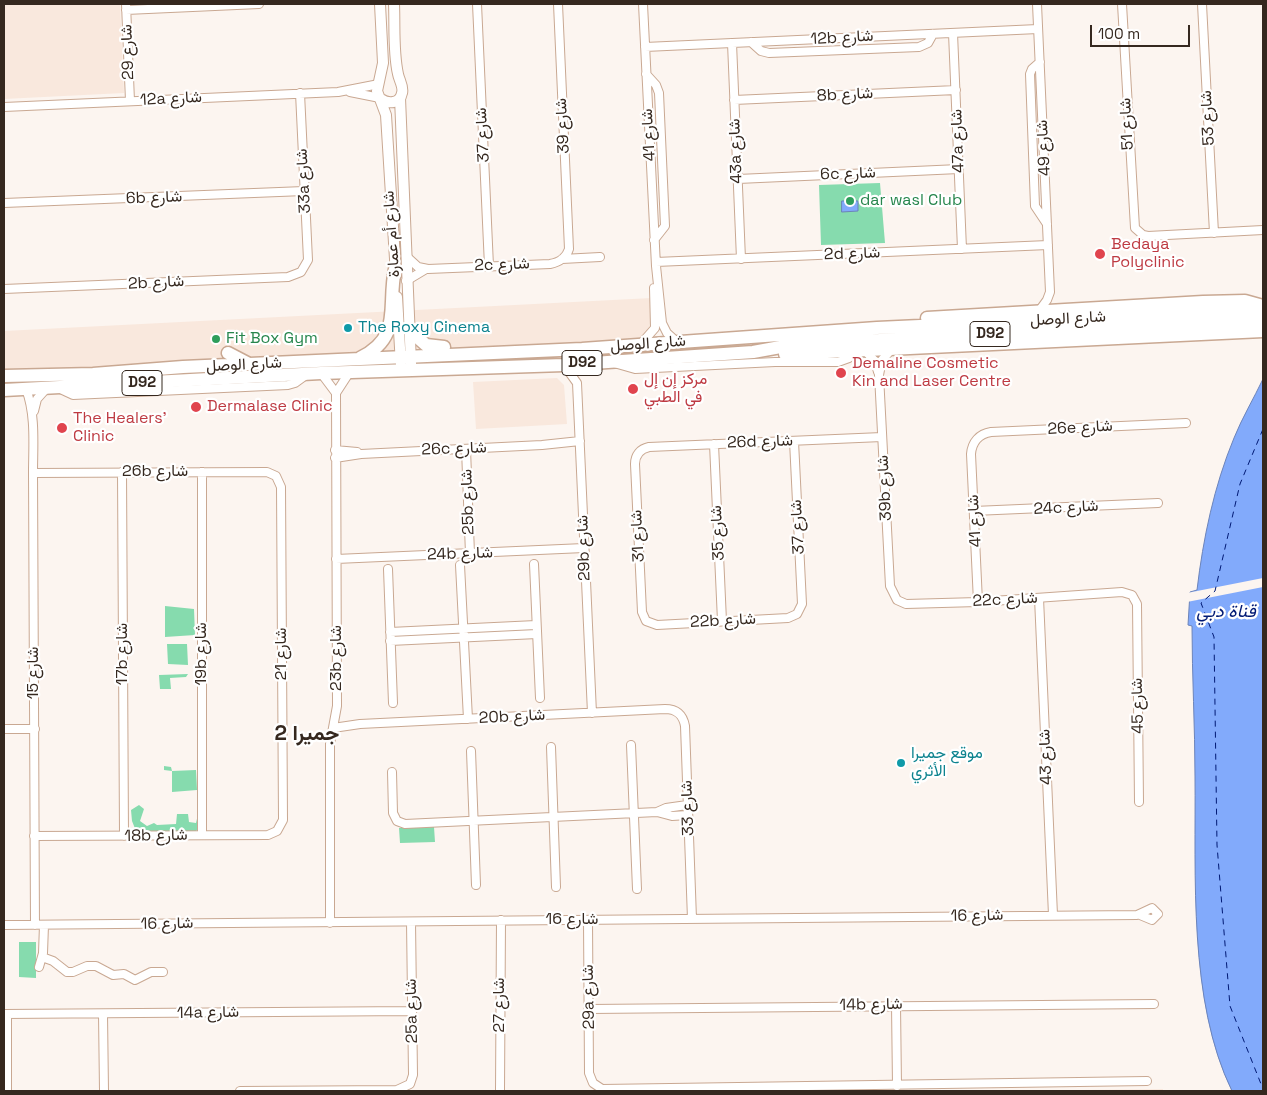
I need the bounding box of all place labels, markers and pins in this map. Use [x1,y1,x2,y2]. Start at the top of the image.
place label: dar wasl Club [860,191,962,211]
marker: dar wasl Club [844,195,856,207]
place label: Bedaya Polyclinic [1111,235,1185,273]
marker: Bedaya Polyclinic [1093,247,1107,261]
place label: The Roxy Cinema [358,318,490,338]
marker: The Roxy Cinema [342,322,354,334]
place label: Fit Box Gym [226,329,318,349]
marker: Fit Box Gym [210,333,222,345]
place label: Demaline Cosmetic Kin and Laser Centre [852,354,1011,392]
marker: Demaline Cosmetic Kin and Laser Centre [834,366,848,380]
place label: مركز إن إل في الطبي [644,370,707,408]
marker: مركز إن إل في الطبي [626,382,640,396]
place label: Dermalase Clinic [207,397,333,417]
marker: Dermalase Clinic [189,400,203,414]
place label: The Healers’ Clinic [73,409,167,447]
marker: The Healers’ Clinic [55,421,69,435]
place label: موقع جميرا الأثري [911,744,983,782]
marker: موقع جميرا الأثري [895,757,907,769]

